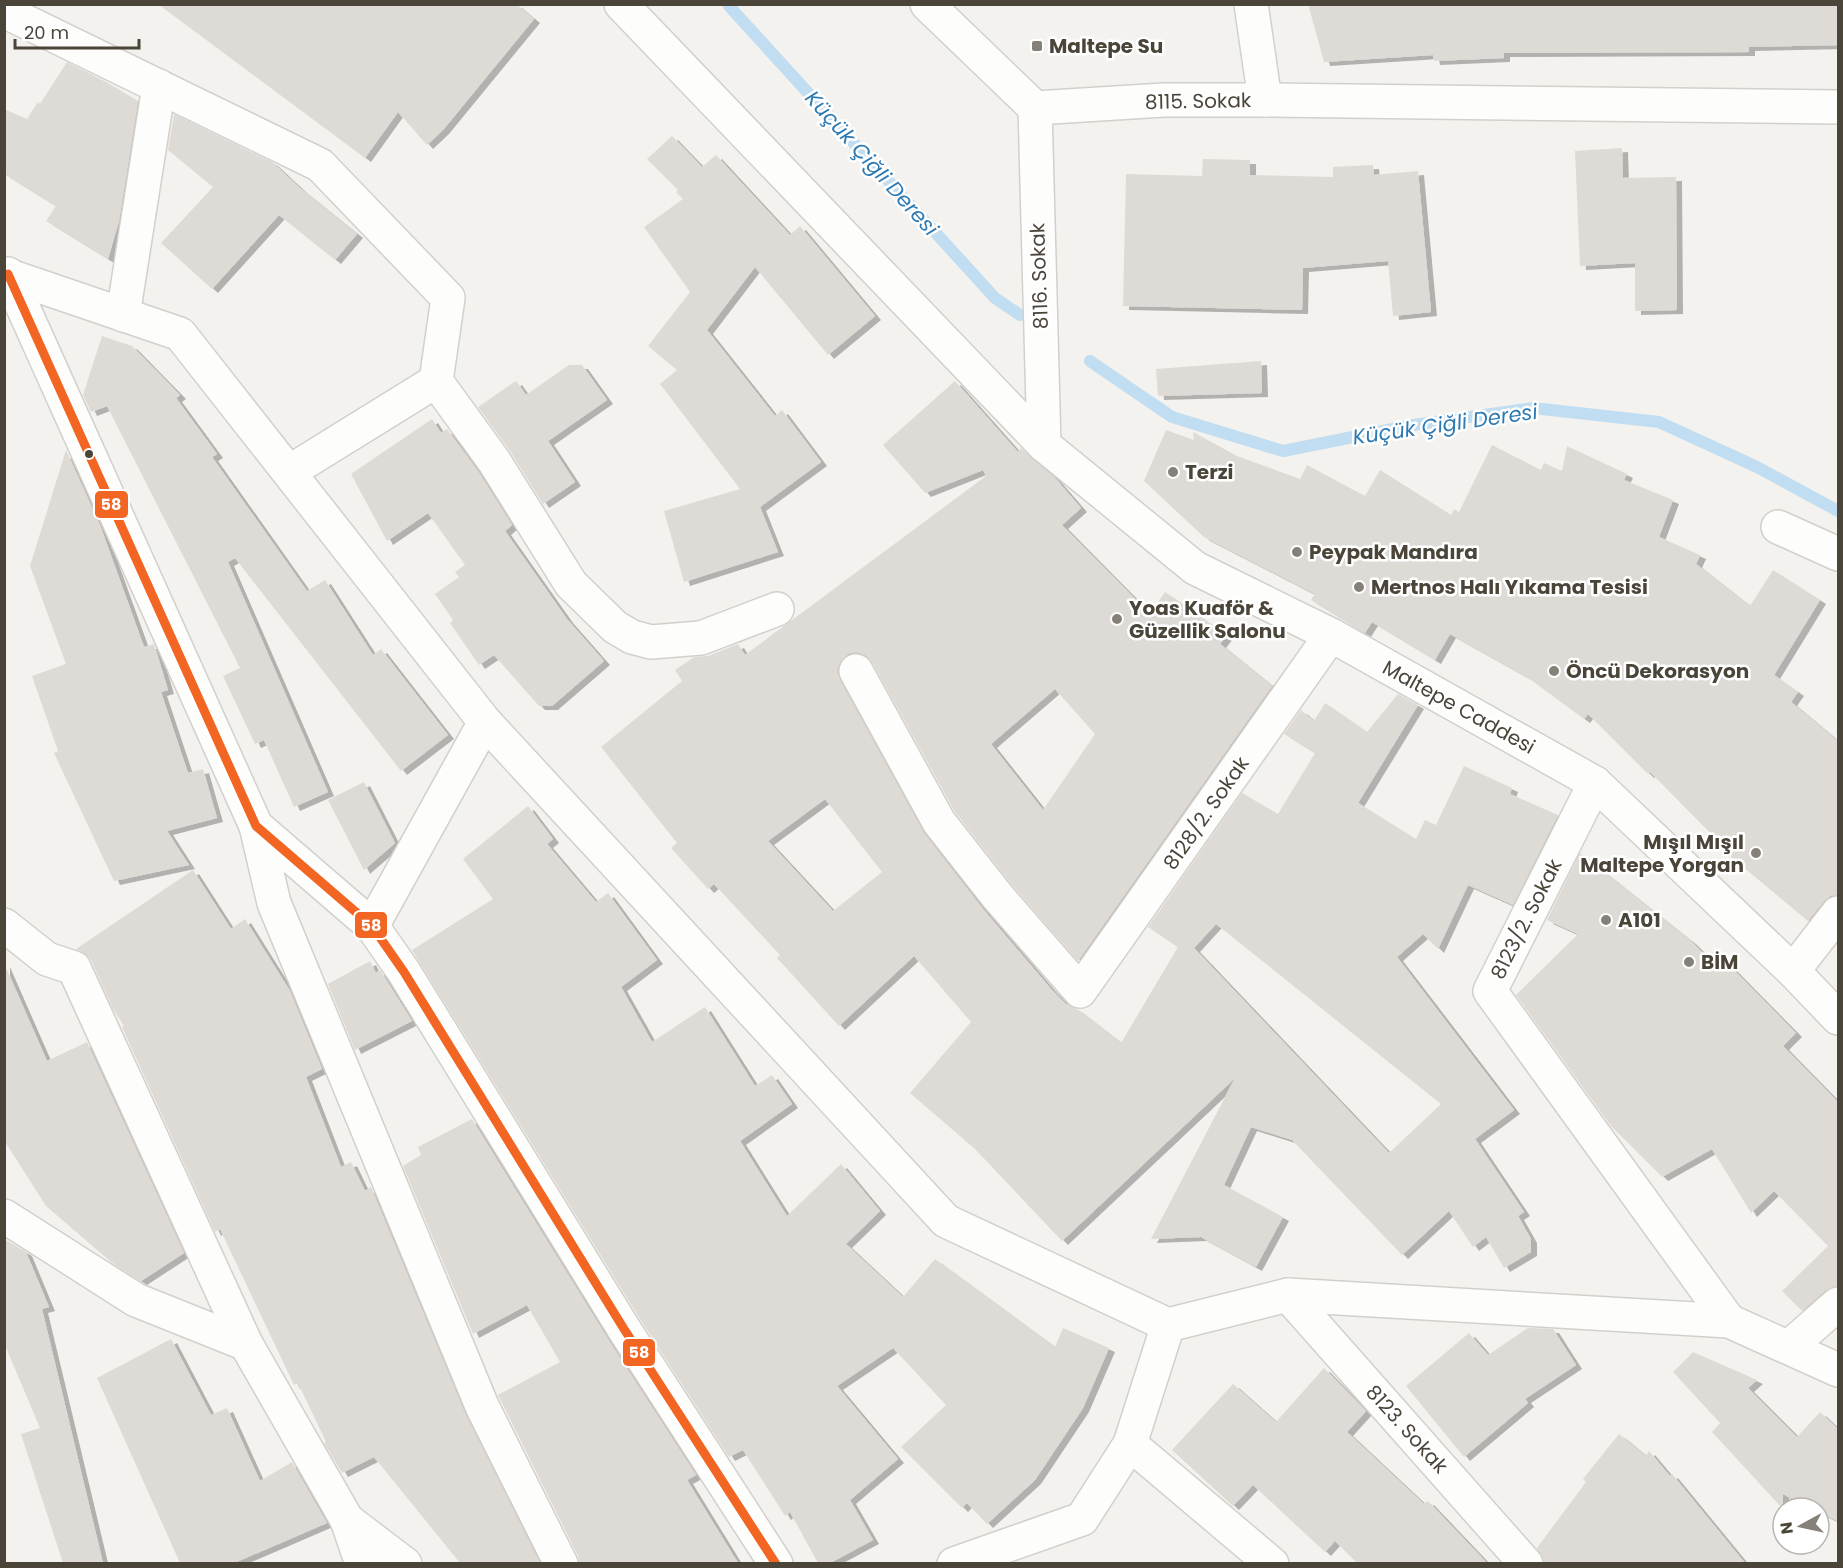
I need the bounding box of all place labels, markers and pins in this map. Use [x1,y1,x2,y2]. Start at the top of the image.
place label: Maltepe Su [1049,32,1163,60]
marker: Maltepe Su [1030,39,1044,53]
unlabelled marker [83,448,95,460]
place label: Terzi [1185,458,1234,486]
marker: Terzi [1166,465,1180,479]
place label: Peypak Mandıra [1309,538,1478,566]
marker: Peypak Mandıra [1290,545,1304,559]
place label: Mertnos Halı Yıkama Tesisi [1371,573,1648,601]
marker: Mertnos Halı Yıkama Tesisi [1352,580,1366,594]
place label: Yoas Kuaför & Güzellik Salonu [1129,594,1286,645]
marker: Yoas Kuaför & Güzellik Salonu [1110,612,1124,626]
place label: Öncü Dekorasyon [1566,657,1749,685]
marker: Öncü Dekorasyon [1547,664,1561,678]
place label: Mışıl Mışıl Maltepe Yorgan [1580,828,1744,879]
marker: Mışıl Mışıl Maltepe Yorgan [1749,846,1763,860]
place label: A101 [1618,906,1661,934]
marker: A101 [1599,913,1613,927]
place label: BİM [1701,948,1738,976]
marker: BİM [1682,955,1696,969]

